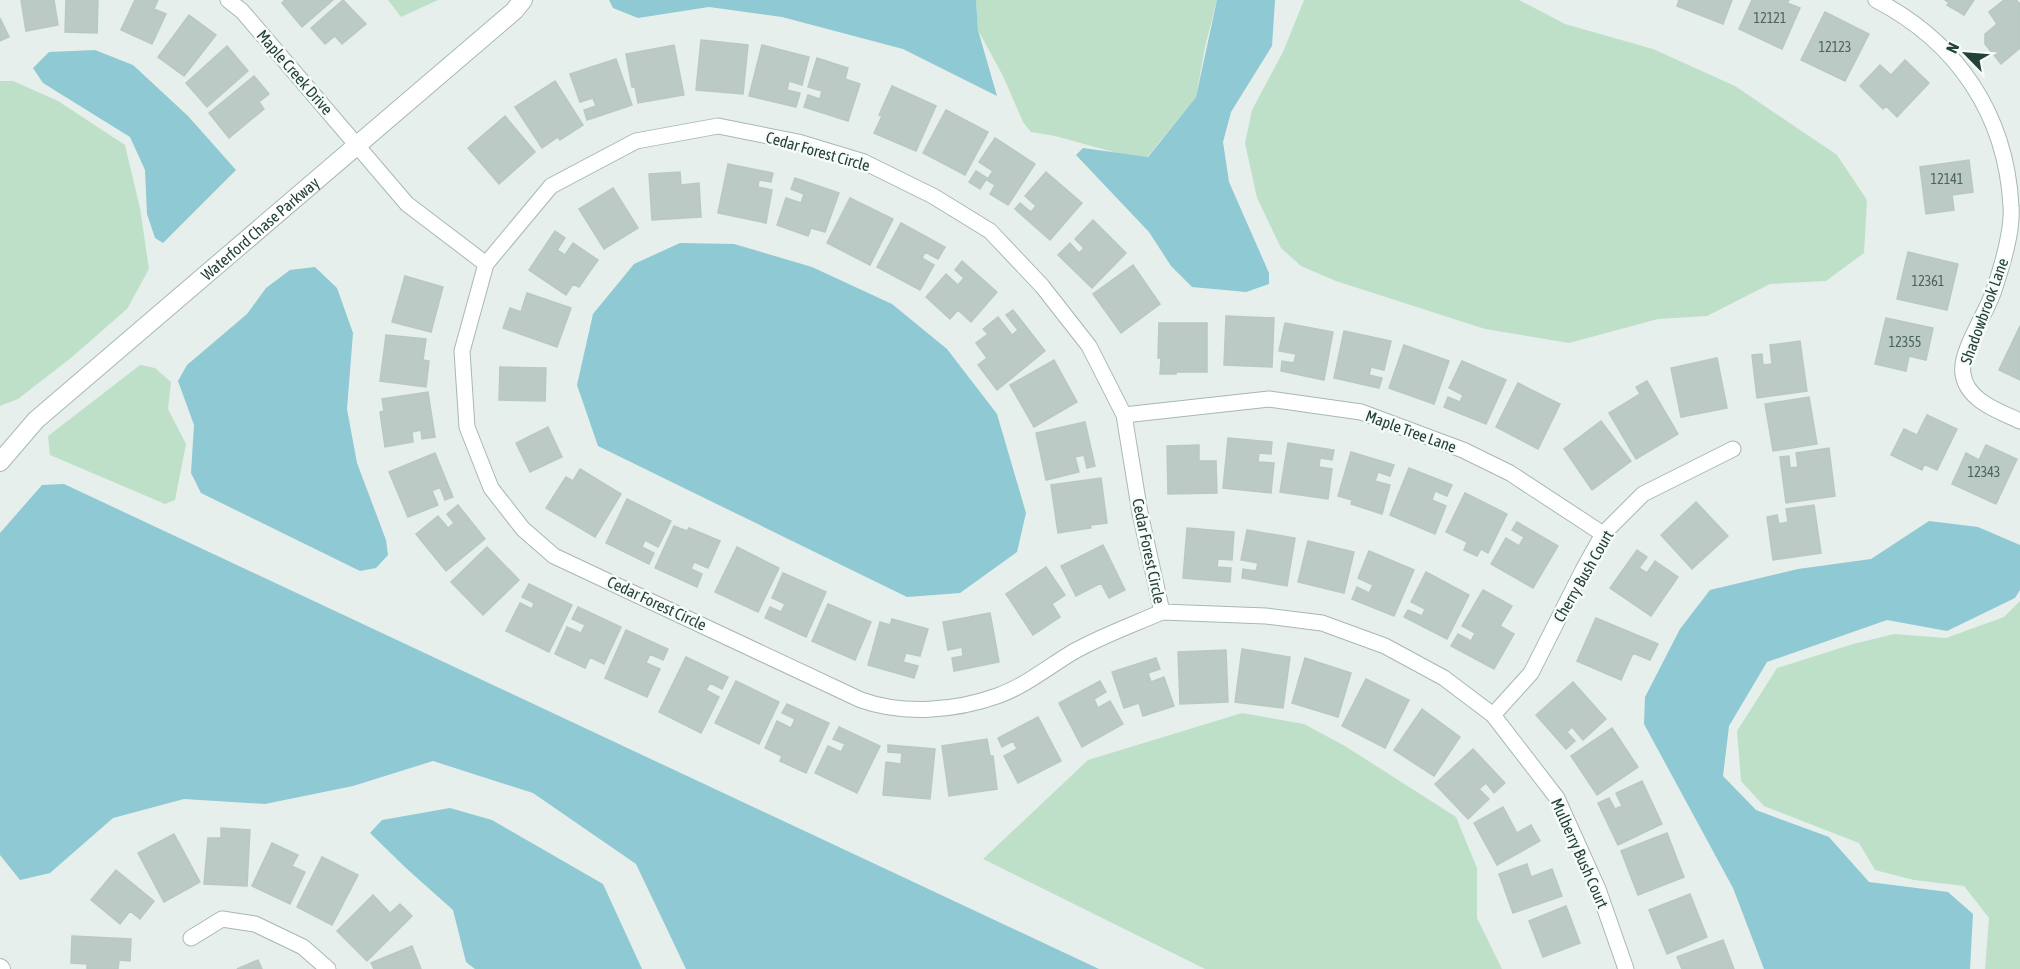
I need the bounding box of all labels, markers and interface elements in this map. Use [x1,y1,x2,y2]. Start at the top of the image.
house number: 12121 [1754,10,1786,26]
north arrow [1936,24,1996,84]
street label: Maple Creek Drive [253,26,337,119]
house number: 12123 [1819,39,1851,55]
text: N [1942,40,1963,56]
street label: Cedar Forest Circle [764,128,872,174]
house number: 12141 [1931,171,1963,187]
street label: Waterford Chase Parkway [197,173,323,284]
street label: Shadowbrook Lane [1956,255,2012,367]
house number: 12361 [1912,273,1944,289]
house number: 12355 [1889,334,1921,350]
street label: Maple Tree Lane [1363,406,1459,457]
house number: 12343 [1968,464,2000,480]
street label: Cedar Forest Circle [1129,497,1169,605]
street label: Cherry Bush Court [1549,527,1618,626]
street label: Cedar Forest Circle [605,572,709,634]
street label: Mulberry Bush Court [1547,795,1612,911]

